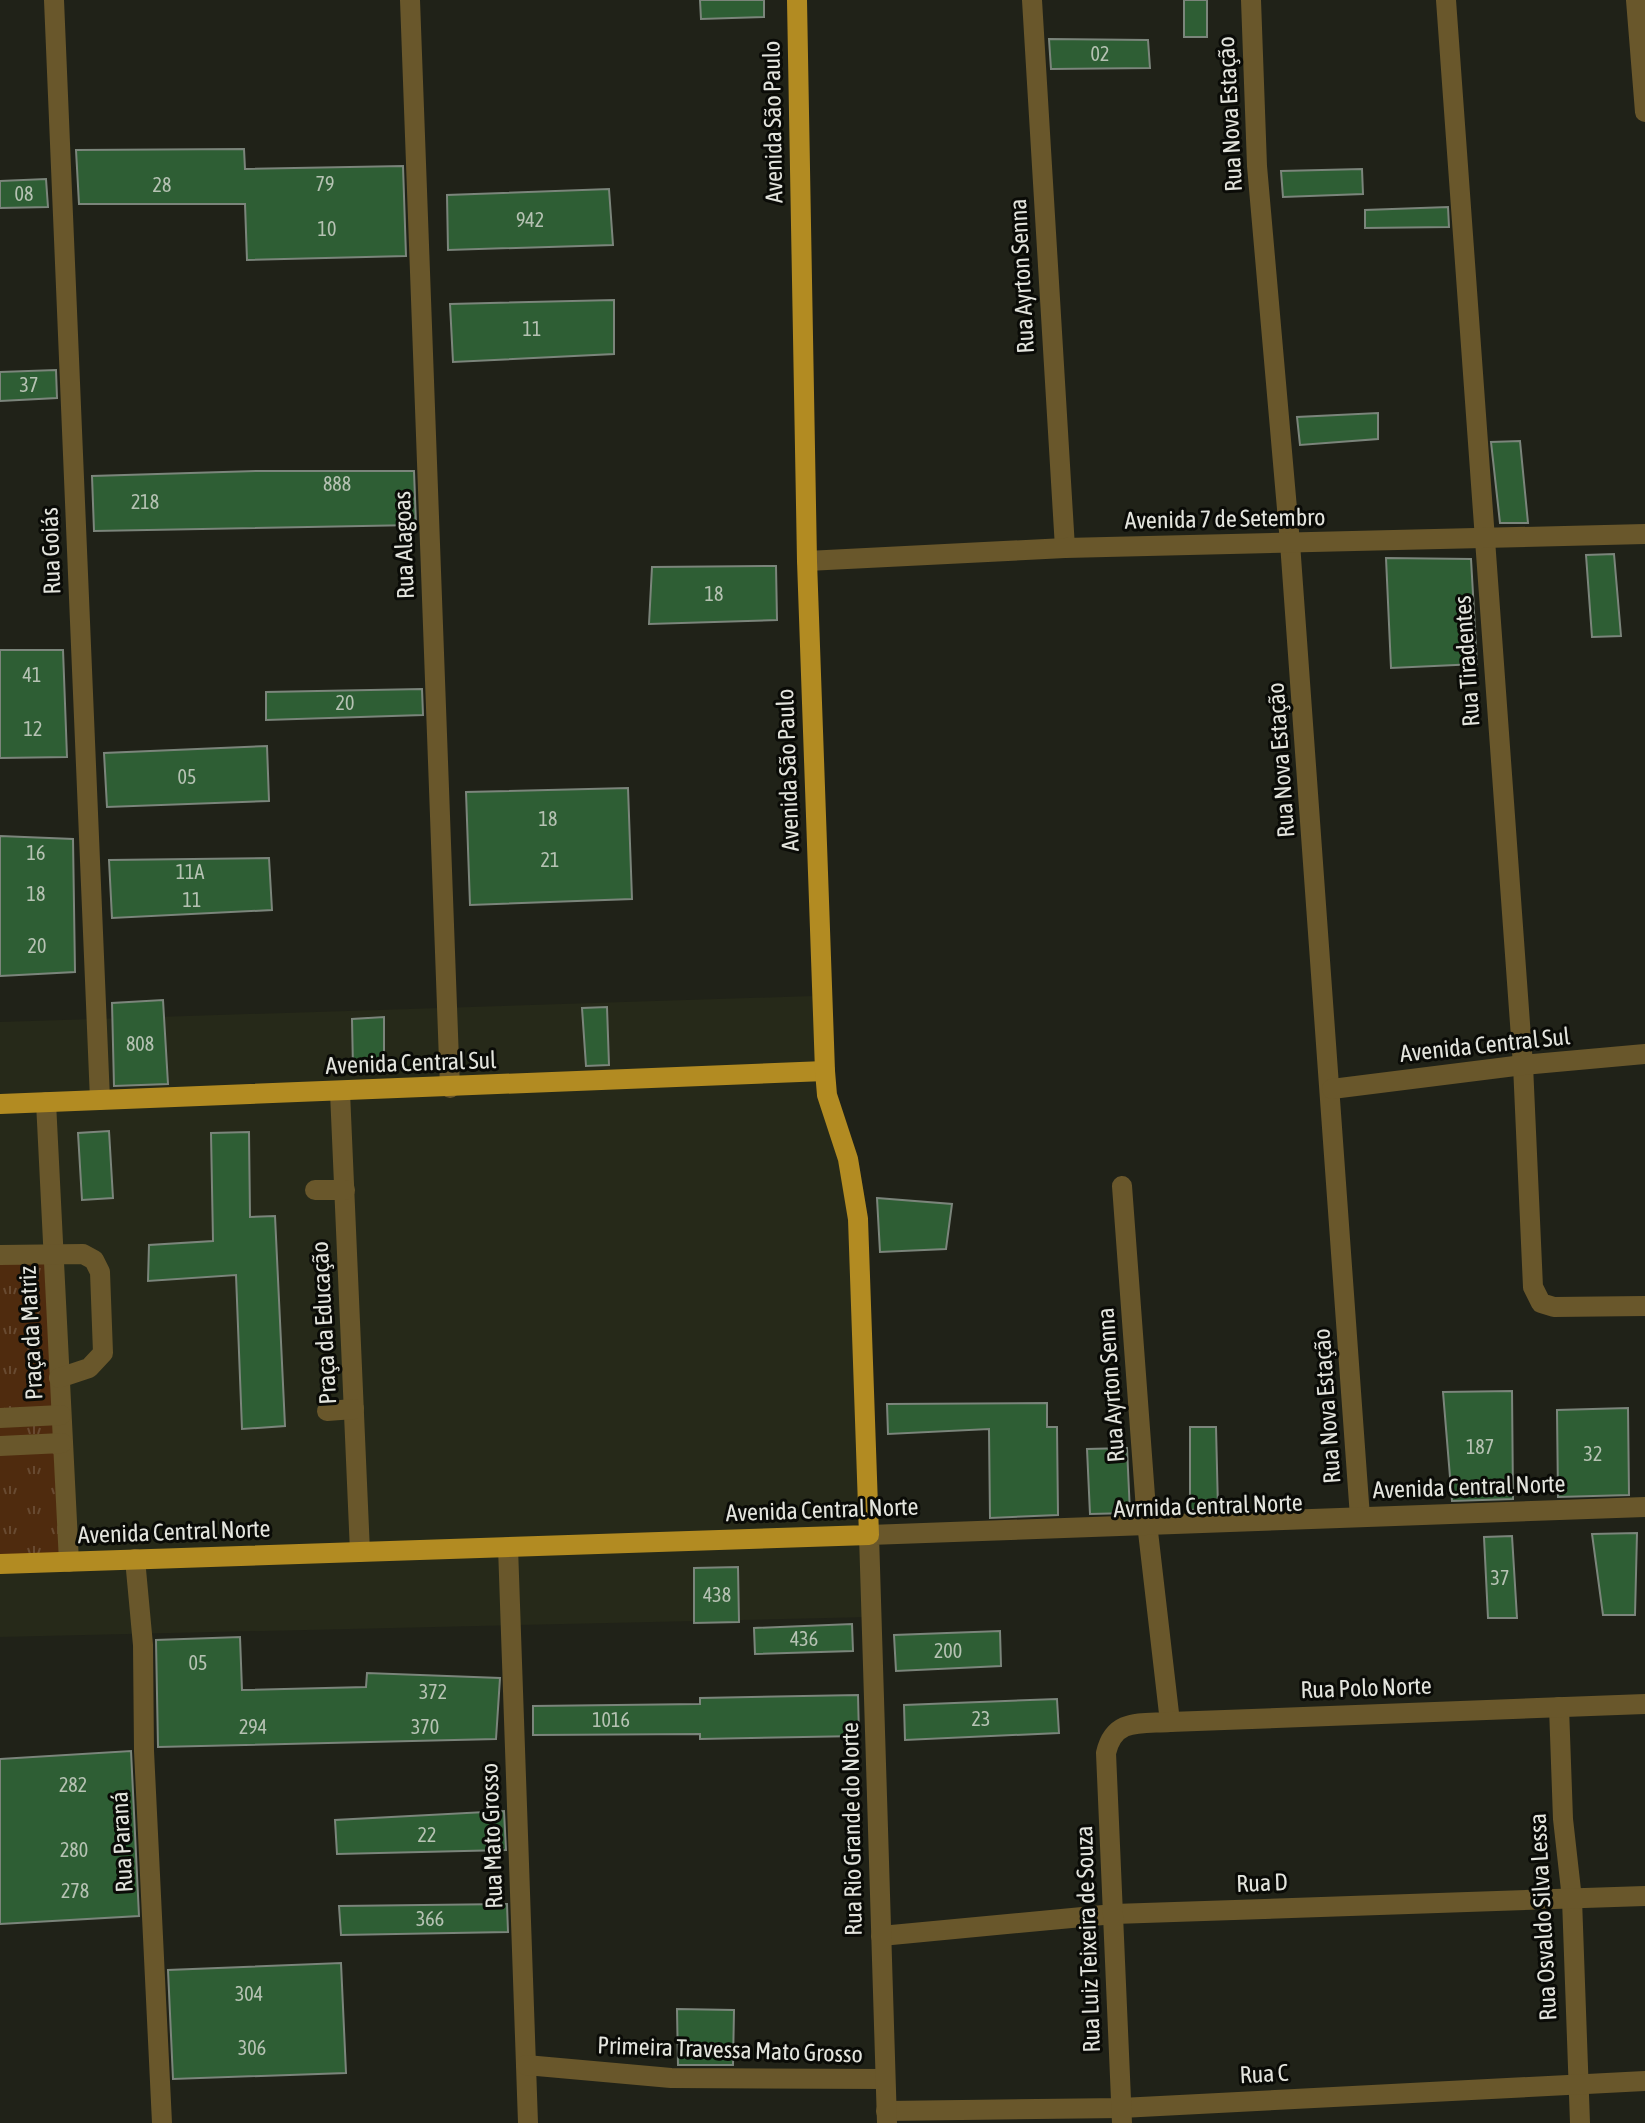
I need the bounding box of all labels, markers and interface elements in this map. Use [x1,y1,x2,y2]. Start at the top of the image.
street label: Rua Nova Estação [1212,36,1247,192]
street label: Avenida São Paulo [758,41,787,203]
house number: 02 [1091,42,1109,65]
house number: 79 [316,172,334,195]
house number: 28 [153,173,171,196]
house number: 08 [15,182,33,205]
street label: Rua Ayrton Senna [1004,198,1039,354]
house number: 942 [516,208,544,231]
house number: 10 [318,217,336,240]
house number: 11 [523,317,541,340]
house number: 37 [20,373,38,396]
house number: 888 [323,472,351,495]
house number: 218 [131,490,159,513]
street label: Rua Alagoas [388,491,419,599]
street label: Avenida 7 de Setembro [1124,503,1326,534]
street label: Rua Goiás [35,507,66,595]
house number: 18 [705,582,723,605]
street label: Rua Tiradentes [1448,595,1485,727]
house number: 41 [23,663,41,686]
street label: Rua Nova Estação [1262,682,1299,839]
street label: Avenida São Paulo [771,688,804,852]
house number: 20 [336,691,354,714]
house number: 12 [24,717,42,740]
house number: 05 [178,765,196,788]
house number: 18 [539,807,557,830]
house number: 16 [27,841,45,864]
house number: 21 [541,848,559,871]
house number: 11A [176,860,204,883]
house number: 18 [27,882,45,905]
house number: 11 [183,888,201,911]
house number: 20 [28,934,46,957]
street label: Avenida Central Sul [1399,1022,1572,1067]
house number: 808 [126,1032,154,1055]
street label: Avenida Central Sul [325,1046,498,1079]
street label: Praça da Educação [306,1241,341,1405]
street label: Praça da Matriz [13,1265,47,1401]
street label: Rua Ayrton Senna [1092,1307,1129,1463]
street label: Rua Nova Estação [1308,1328,1345,1485]
house number: 187 [1466,1435,1494,1458]
house number: 32 [1584,1442,1602,1465]
street label: Avenida Central Norte [1372,1470,1566,1503]
street label: Avrnida Central Norte [1113,1489,1303,1522]
street label: Avenida Central Norte [725,1493,919,1526]
street label: Avenida Central Norte [77,1515,271,1548]
house number: 37 [1491,1566,1509,1589]
house number: 438 [703,1583,731,1606]
house number: 436 [790,1627,818,1650]
house number: 200 [934,1639,962,1662]
house number: 05 [189,1651,207,1674]
street label: Rua Polo Norte [1300,1672,1432,1703]
house number: 372 [419,1680,447,1703]
house number: 23 [972,1707,990,1730]
house number: 1016 [592,1708,630,1731]
house number: 294 [239,1715,267,1738]
house number: 370 [411,1715,439,1738]
street label: Rua Rio Grande do Norte [836,1722,867,1936]
street label: Rua Mato Grosso [475,1763,508,1909]
house number: 282 [59,1773,87,1796]
street label: Rua Paraná [105,1791,138,1893]
street label: Rua Osvaldo Silva Lessa [1524,1813,1561,2021]
house number: 22 [418,1823,436,1846]
street label: Rua Luiz Teixeira de Souza [1070,1825,1105,2053]
house number: 280 [60,1838,88,1861]
street label: Rua D [1236,1868,1288,1897]
house number: 278 [61,1879,89,1902]
house number: 366 [416,1907,444,1930]
house number: 304 [235,1982,263,2005]
street label: Primeira Travessa Mato Grosso [597,2031,863,2068]
house number: 306 [238,2036,266,2059]
street label: Rua C [1239,2059,1289,2088]

